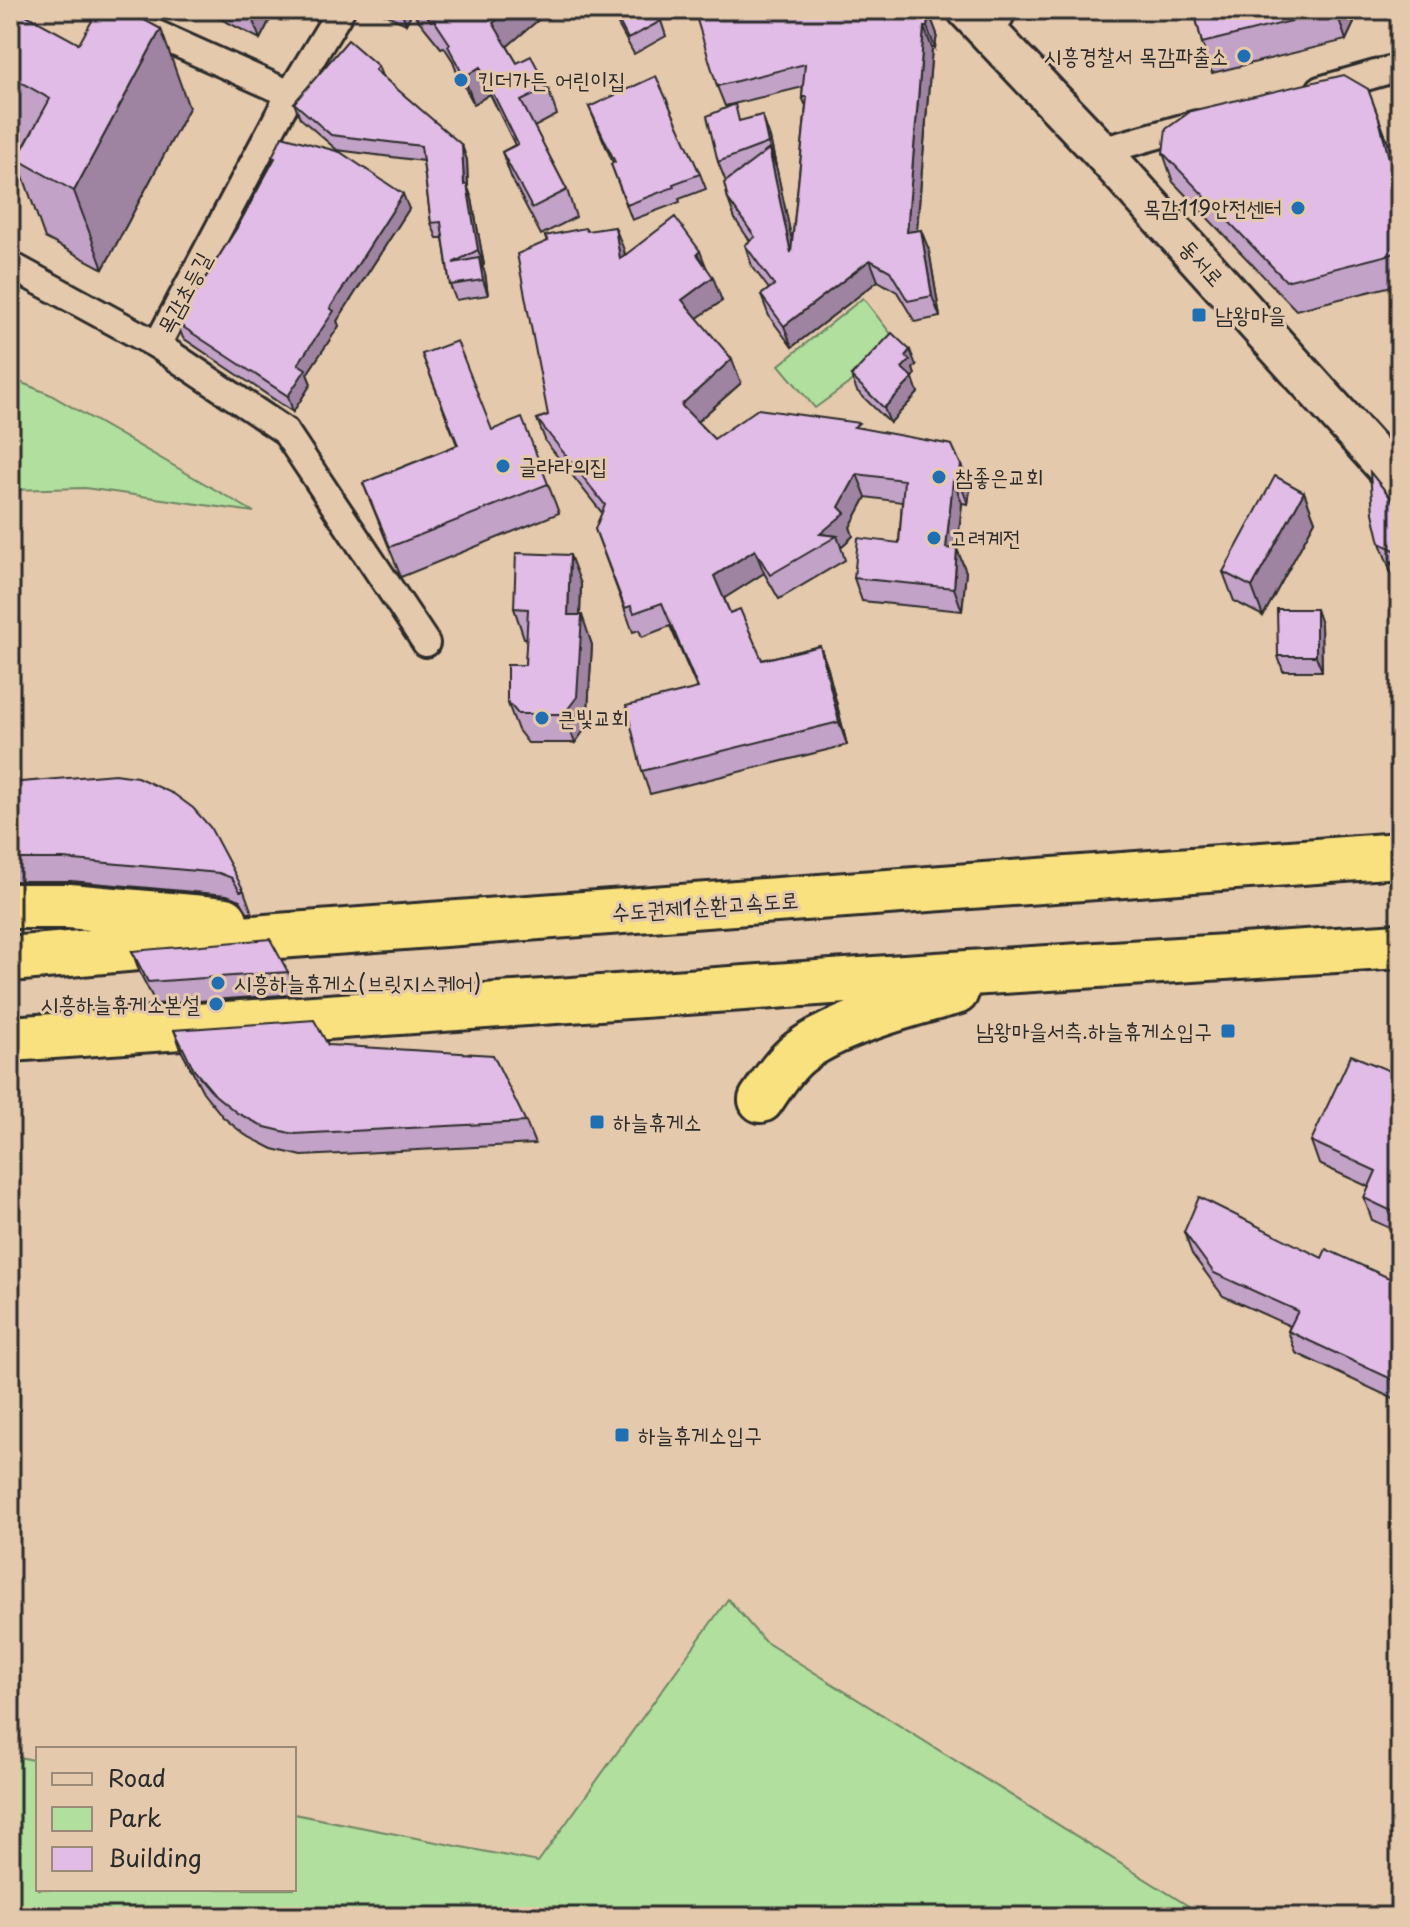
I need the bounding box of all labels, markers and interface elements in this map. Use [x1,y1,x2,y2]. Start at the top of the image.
place label: 시흥경찰서 목감파출소 [1044,38,1228,71]
marker: 시흥경찰서 목감파출소 [1235,47,1253,65]
place label: 킨더가든 어린이집 [477,62,626,95]
marker: 킨더가든 어린이집 [452,71,470,89]
place label: 목감119안전센터 [1143,190,1282,223]
marker: 목감119안전센터 [1289,199,1307,217]
street label: 동서로 [1173,231,1233,293]
street label: 목감초등길 [147,245,218,339]
place label: 남왕마을 [1215,297,1286,330]
marker: 남왕마을 [1190,306,1208,324]
place label: 글라라의집 [519,448,608,481]
marker: 글라라의집 [494,457,512,475]
place label: 참좋은교회 [955,459,1044,492]
marker: 참좋은교회 [930,468,948,486]
place label: 고려계전 [950,520,1021,553]
marker: 고려계전 [925,529,943,547]
place label: 큰빛교회 [558,700,629,733]
marker: 큰빛교회 [533,709,551,727]
street label: 수도권제1순환고속도로 [611,882,799,927]
place label: 시흥하늘휴게소(브릿지스퀘어) [234,965,481,998]
marker: 시흥하늘휴게소(브릿지스퀘어) [209,974,227,992]
place label: 시흥하늘휴게소본설 [41,986,200,1019]
marker: 시흥하늘휴게소본설 [207,995,225,1013]
place label: 남왕마을서측.하늘휴게소입구 [976,1013,1212,1046]
marker: 남왕마을서측.하늘휴게소입구 [1219,1022,1237,1040]
place label: 하늘휴게소 [613,1104,702,1137]
marker: 하늘휴게소 [588,1113,606,1131]
place label: 하늘휴게소입구 [638,1417,762,1450]
marker: 하늘휴게소입구 [613,1426,631,1444]
legend [36,1747,296,1891]
text: Road [108,1759,166,1795]
text: Park [108,1799,162,1835]
text: Building [108,1839,202,1875]

